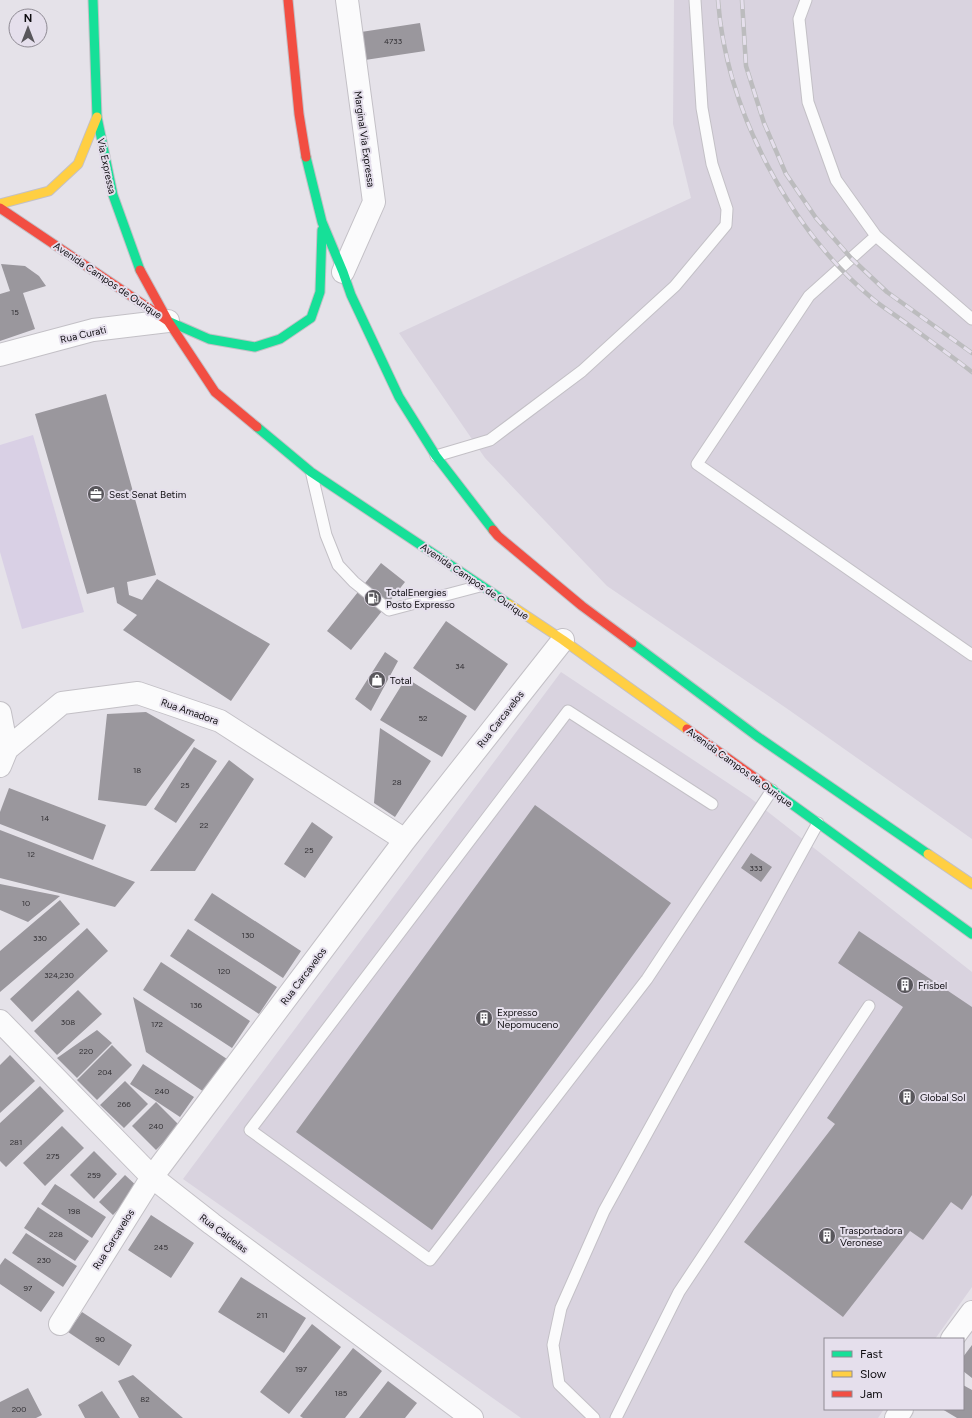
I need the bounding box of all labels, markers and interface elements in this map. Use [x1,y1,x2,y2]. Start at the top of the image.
north arrow [8,8,48,48]
text: N [24,12,32,25]
house number: 4733 [384,36,402,46]
street label: Marginal Via Expressa [351,90,378,188]
street label: Via Expressa [94,137,119,195]
street label: Avenida Campos de Ourique [51,239,165,322]
house number: 15 [11,307,19,317]
street label: Rua Curati [59,323,107,346]
office icon: Sest Senat Betim [86,484,106,504]
place label: Sest Senat Betim [109,488,186,501]
street label: Avenida Campos de Ourique [418,540,532,623]
place label: TotalEnergies Posto Expresso [386,586,455,611]
fuel station icon: TotalEnergies Posto Expresso [363,588,383,608]
house number: 34 [455,661,465,671]
shop icon: Total [367,670,387,690]
place label: Total [390,674,412,687]
street label: Rua Carcavelos [474,688,527,750]
street label: Rua Amadora [159,696,220,727]
house number: 52 [418,713,428,723]
street label: Avenida Campos de Ourique [684,725,796,811]
house number: 18 [133,765,141,775]
house number: 28 [392,777,402,787]
house number: 25 [180,780,190,790]
house number: 14 [41,813,49,823]
house number: 22 [200,820,208,830]
house number: 25 [304,845,314,855]
house number: 12 [27,849,35,859]
house number: 333 [749,863,763,873]
house number: 10 [22,898,30,908]
house number: 130 [242,930,254,940]
house number: 330 [33,933,47,943]
street label: Rua Carcavelos [278,945,329,1008]
house number: 120 [218,966,230,976]
house number: 324,230 [44,970,74,980]
building icon: Frisbel [895,975,915,995]
place label: Frisbel [918,979,947,992]
house number: 136 [190,1000,203,1010]
place label: Expresso Nepomuceno [497,1006,558,1031]
building icon: Expresso Nepomuceno [474,1008,494,1028]
house number: 308 [61,1017,75,1027]
house number: 172 [151,1019,163,1029]
house number: 220 [79,1046,93,1056]
house number: 204 [98,1067,112,1077]
house number: 240 [155,1086,169,1096]
building icon: Global Sol [897,1087,917,1107]
place label: Global Sol [920,1091,965,1104]
house number: 266 [117,1099,131,1109]
house number: 240 [149,1121,163,1131]
house number: 281 [10,1137,22,1147]
house number: 275 [46,1151,60,1161]
house number: 259 [87,1170,101,1180]
house number: 198 [68,1206,80,1216]
street label: Rua Carcavelos [90,1206,137,1272]
street label: Rua Caldelas [197,1211,251,1256]
place label: Trasportadora Veronese [840,1224,902,1249]
building icon: Trasportadora Veronese [817,1226,837,1246]
house number: 228 [49,1229,63,1239]
house number: 245 [154,1242,168,1252]
house number: 230 [37,1255,51,1265]
house number: 97 [24,1283,33,1293]
house number: 211 [256,1310,268,1320]
house number: 90 [95,1334,105,1344]
legend [824,1338,964,1410]
text: Fast [860,1347,883,1361]
house number: 197 [295,1364,308,1374]
text: Slow [860,1367,887,1381]
text: Jam [860,1387,883,1401]
house number: 185 [335,1388,348,1398]
house number: 82 [140,1394,150,1404]
house number: 200 [12,1404,26,1414]

